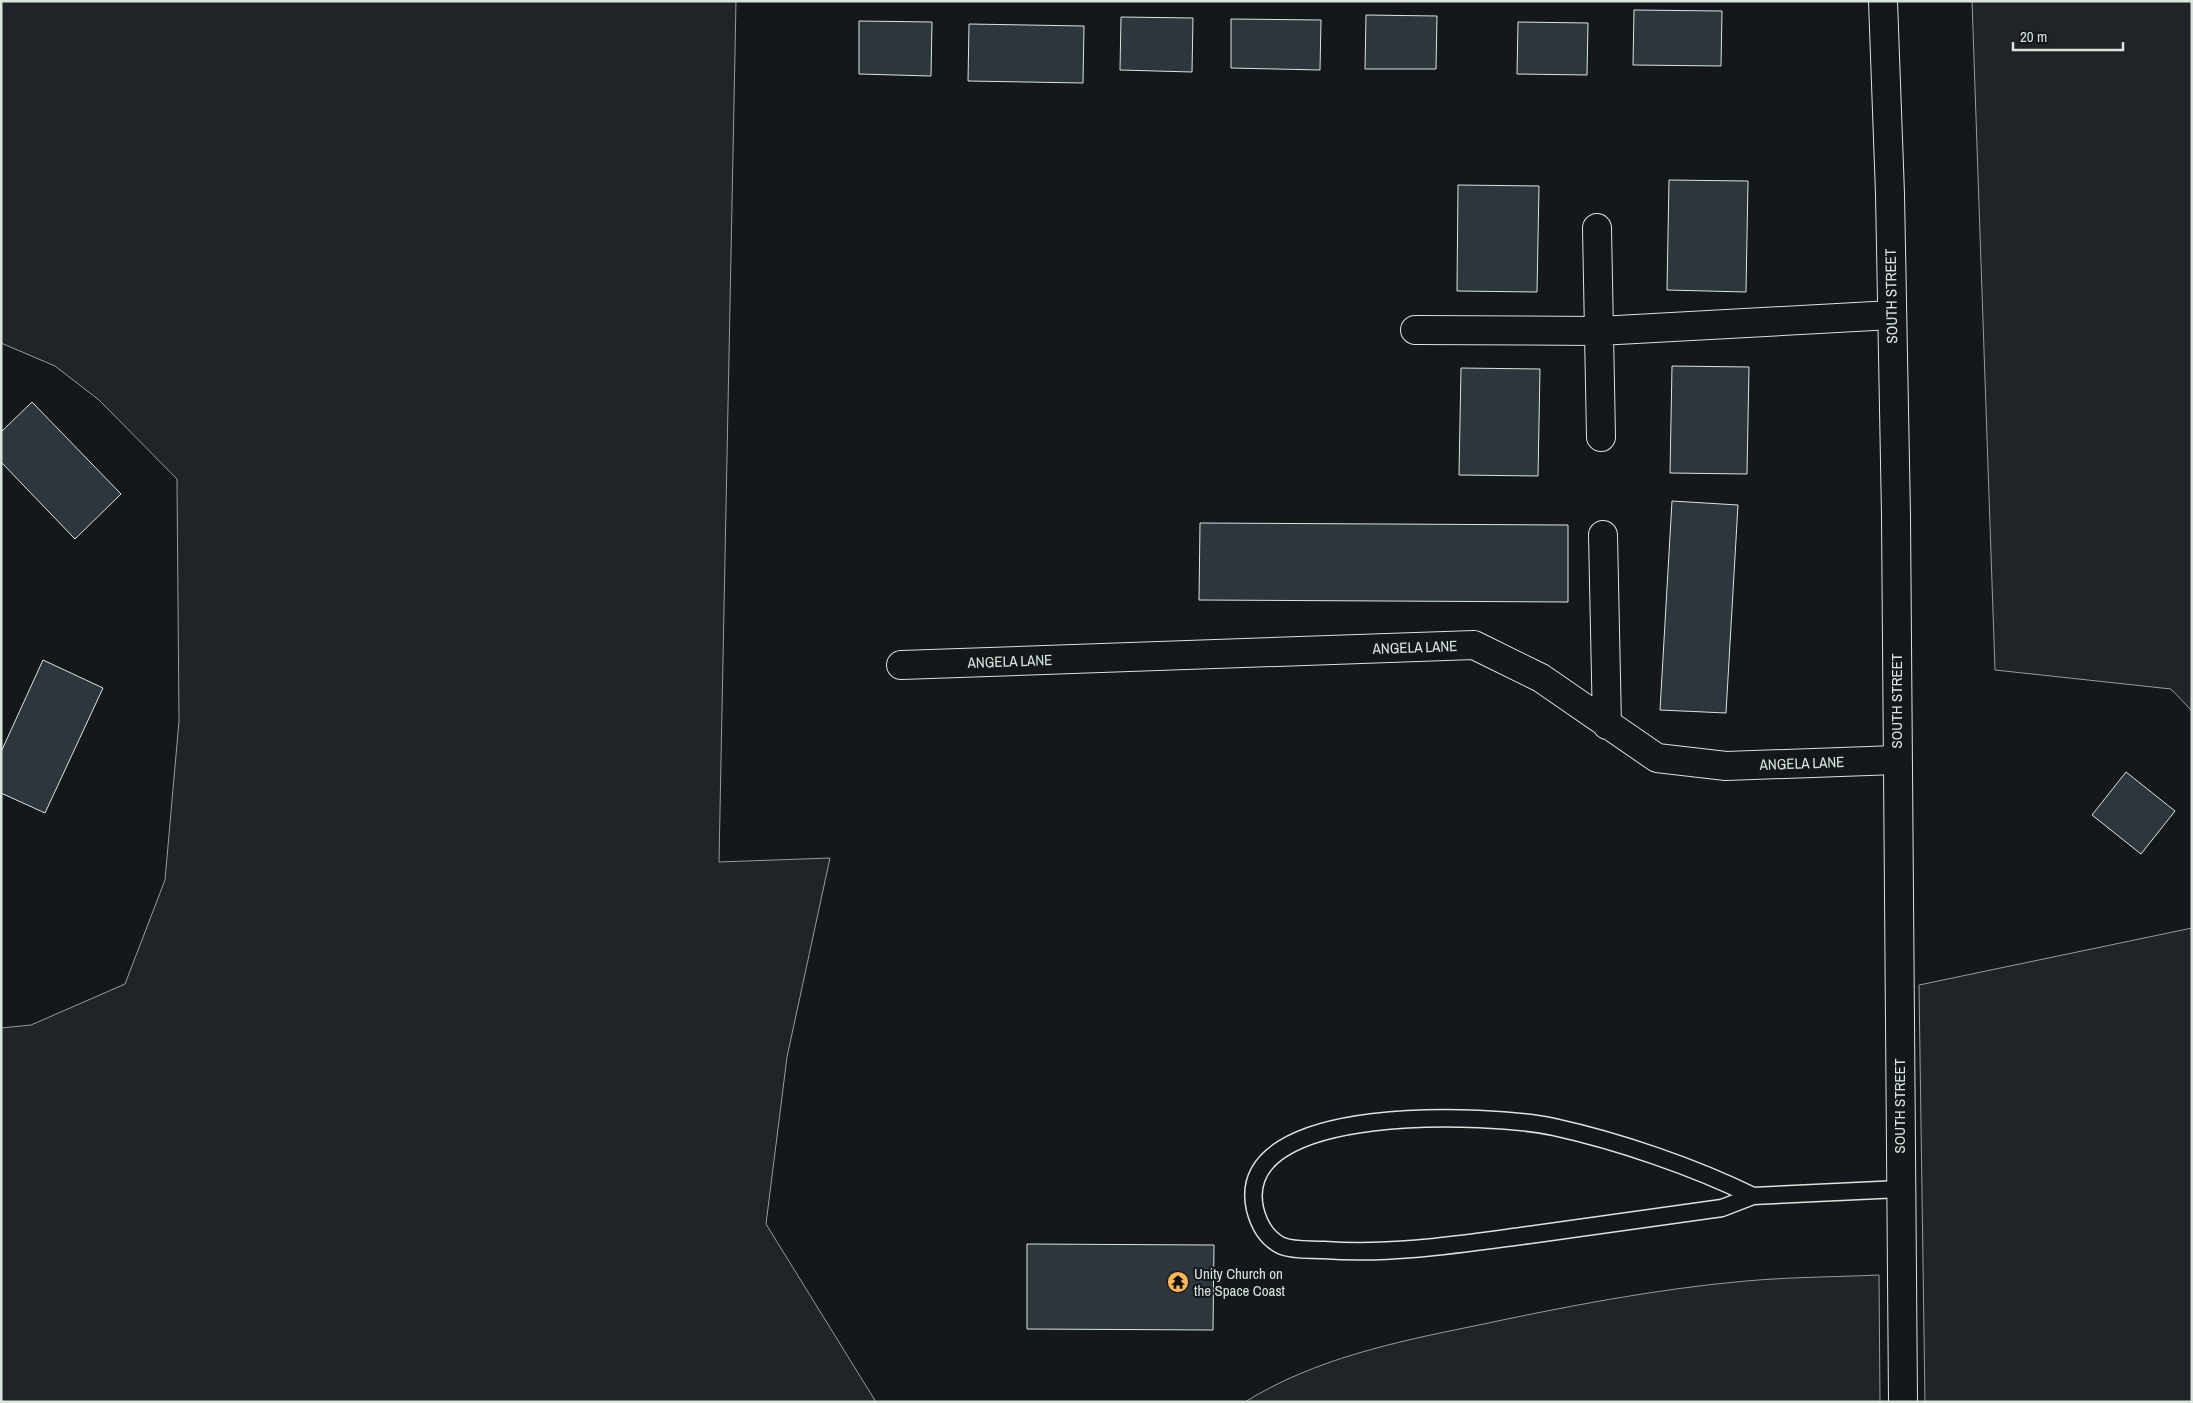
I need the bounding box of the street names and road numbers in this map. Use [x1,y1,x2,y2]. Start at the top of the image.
street label: SOUTH STREET [1880,248,1902,344]
street label: ANGELA LANE [1371,635,1458,659]
street label: ANGELA LANE [966,649,1053,673]
street label: SOUTH STREET [1886,653,1907,749]
street label: ANGELA LANE [1758,751,1845,775]
street label: SOUTH STREET [1889,1058,1910,1154]

